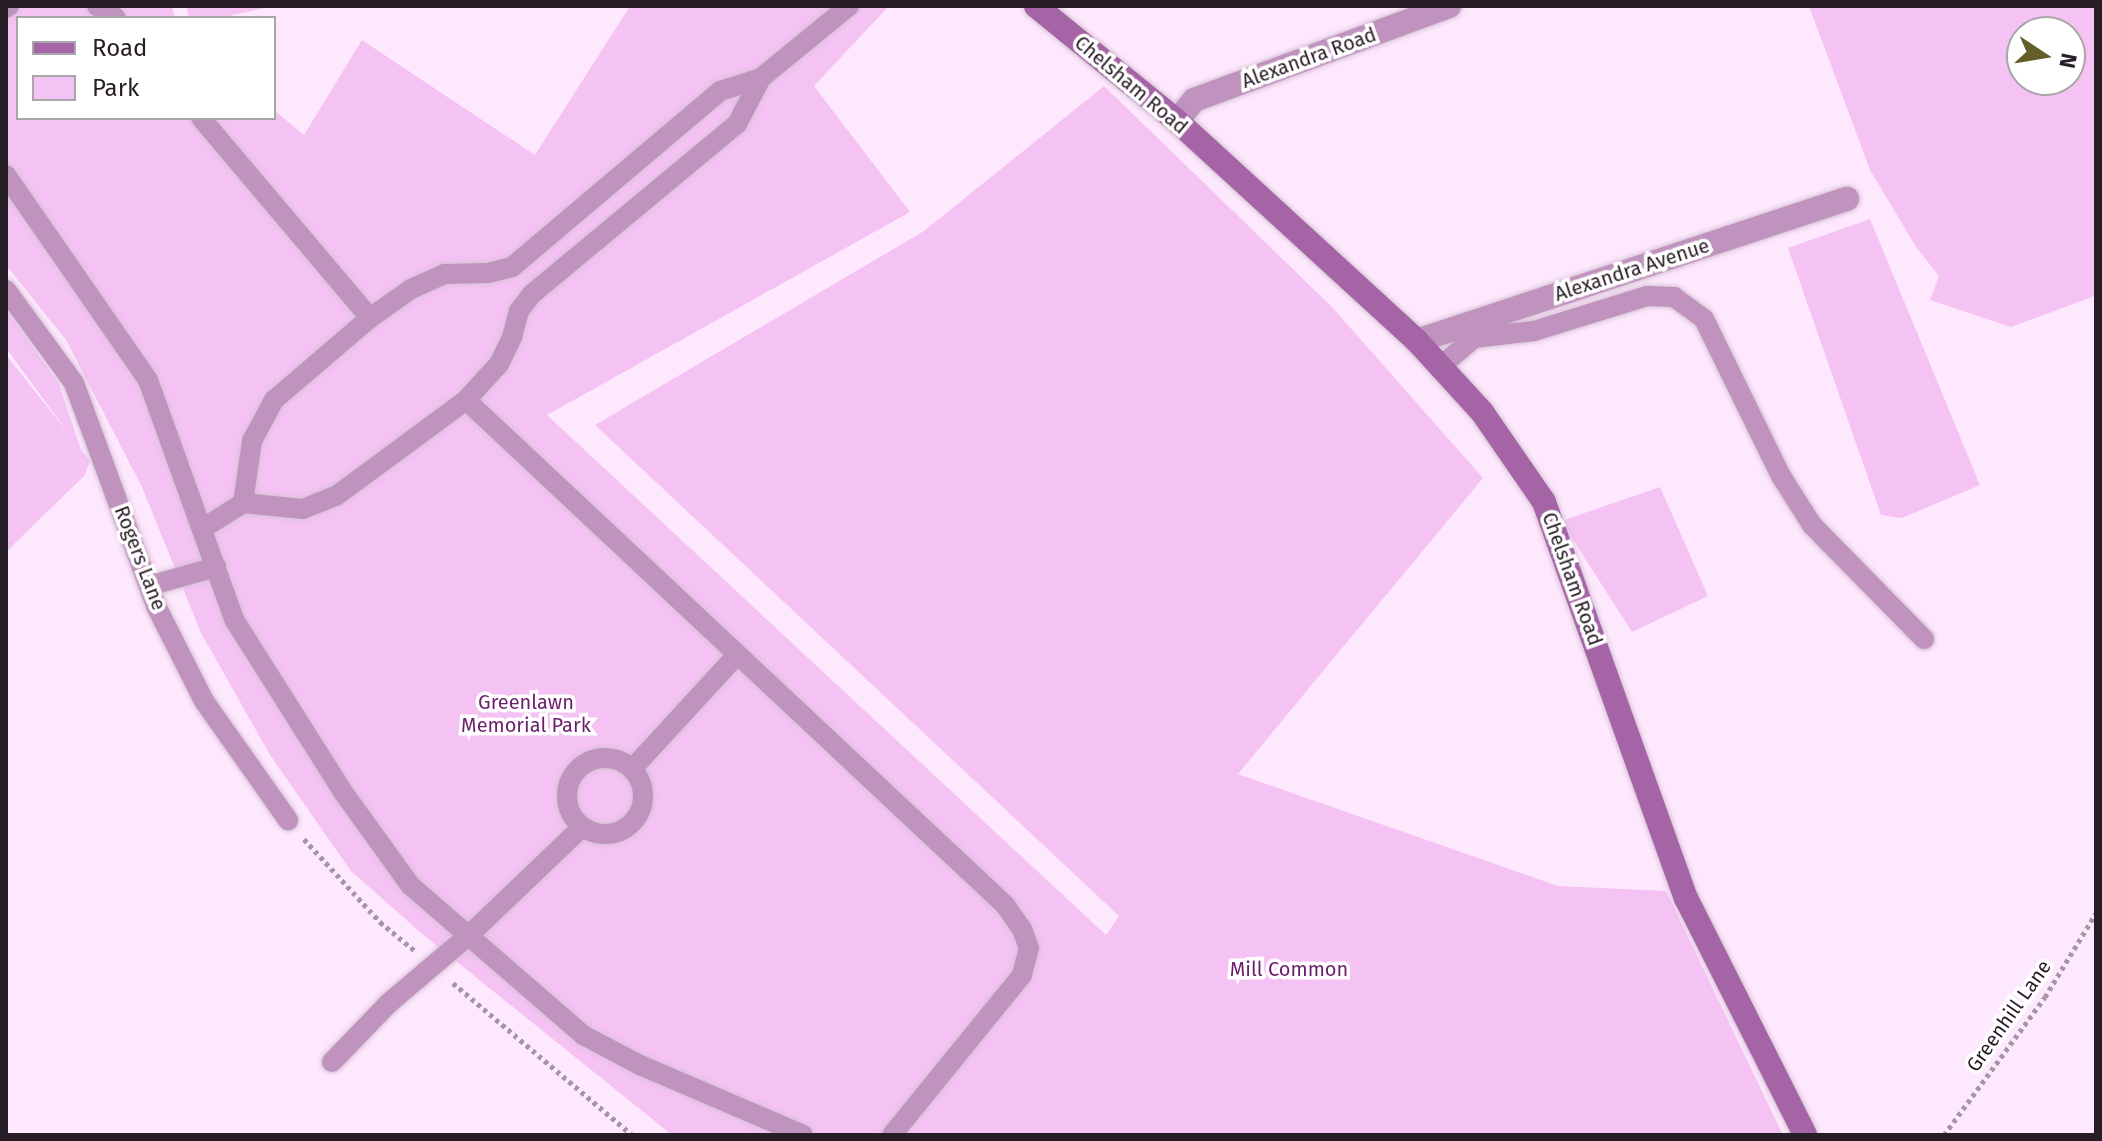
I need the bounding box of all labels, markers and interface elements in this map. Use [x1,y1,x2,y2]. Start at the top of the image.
legend [16,16,276,120]
north arrow [2006,16,2086,96]
street label: Alexandra Road [1239,23,1379,93]
street label: Chelsham Road [1070,31,1192,139]
text: Road [92,34,147,62]
text: N [2053,51,2083,71]
text: Park [92,74,139,102]
street label: Alexandra Avenue [1552,234,1712,306]
street label: Rogers Lane [109,502,171,614]
street label: Chelsham Road [1537,509,1607,649]
park label: Greenlawn Memorial Park [461,691,591,738]
street label: Greenhill Lane [1962,956,2056,1076]
park label: Mill Common [1230,957,1348,981]

